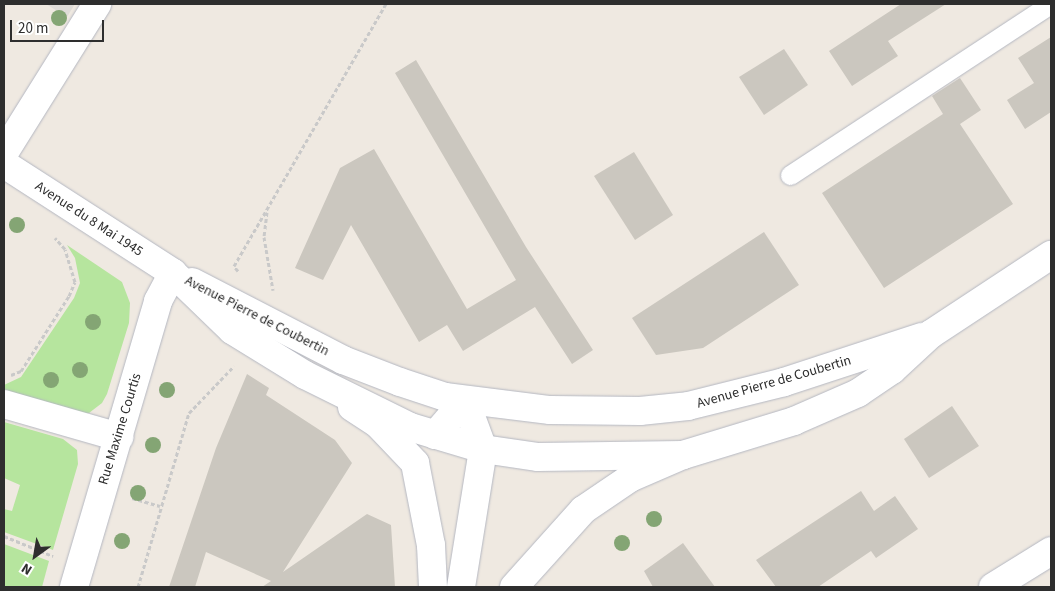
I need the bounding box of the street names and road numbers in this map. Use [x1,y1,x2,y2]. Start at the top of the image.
street label: Avenue du 8 Mai 1945 [32,178,146,260]
street label: Avenue Pierre de Coubertin [182,272,332,360]
street label: Avenue Pierre de Coubertin [695,352,853,412]
street label: Rue Maxime Courtis [95,371,145,487]

